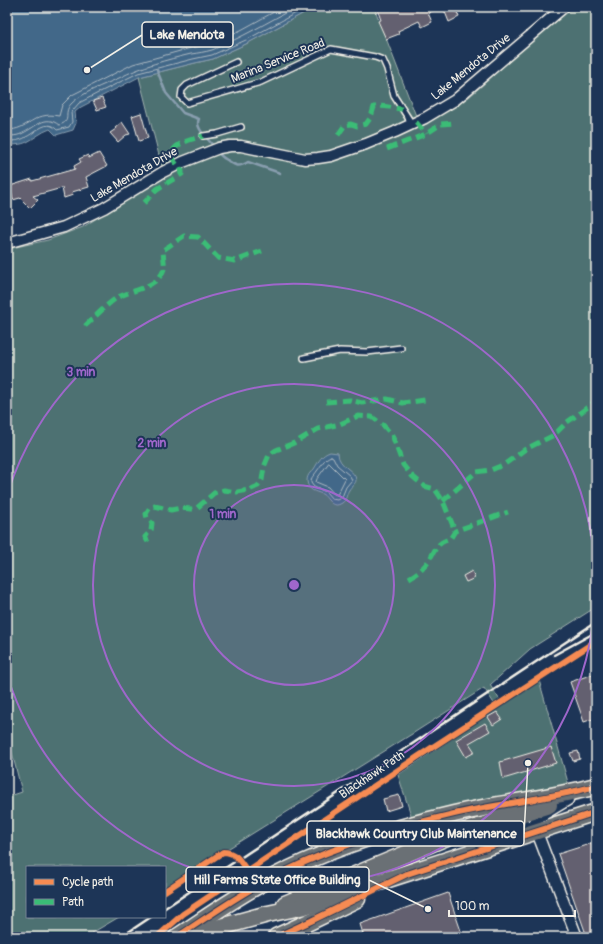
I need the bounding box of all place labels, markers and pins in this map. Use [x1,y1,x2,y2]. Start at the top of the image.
callout: Lake Mendota [142,22,233,47]
centre of rings [287,578,301,592]
callout: Blackhawk Country Club Maintenance [307,821,524,846]
callout: Hill Farms State Office Building [186,867,369,892]

